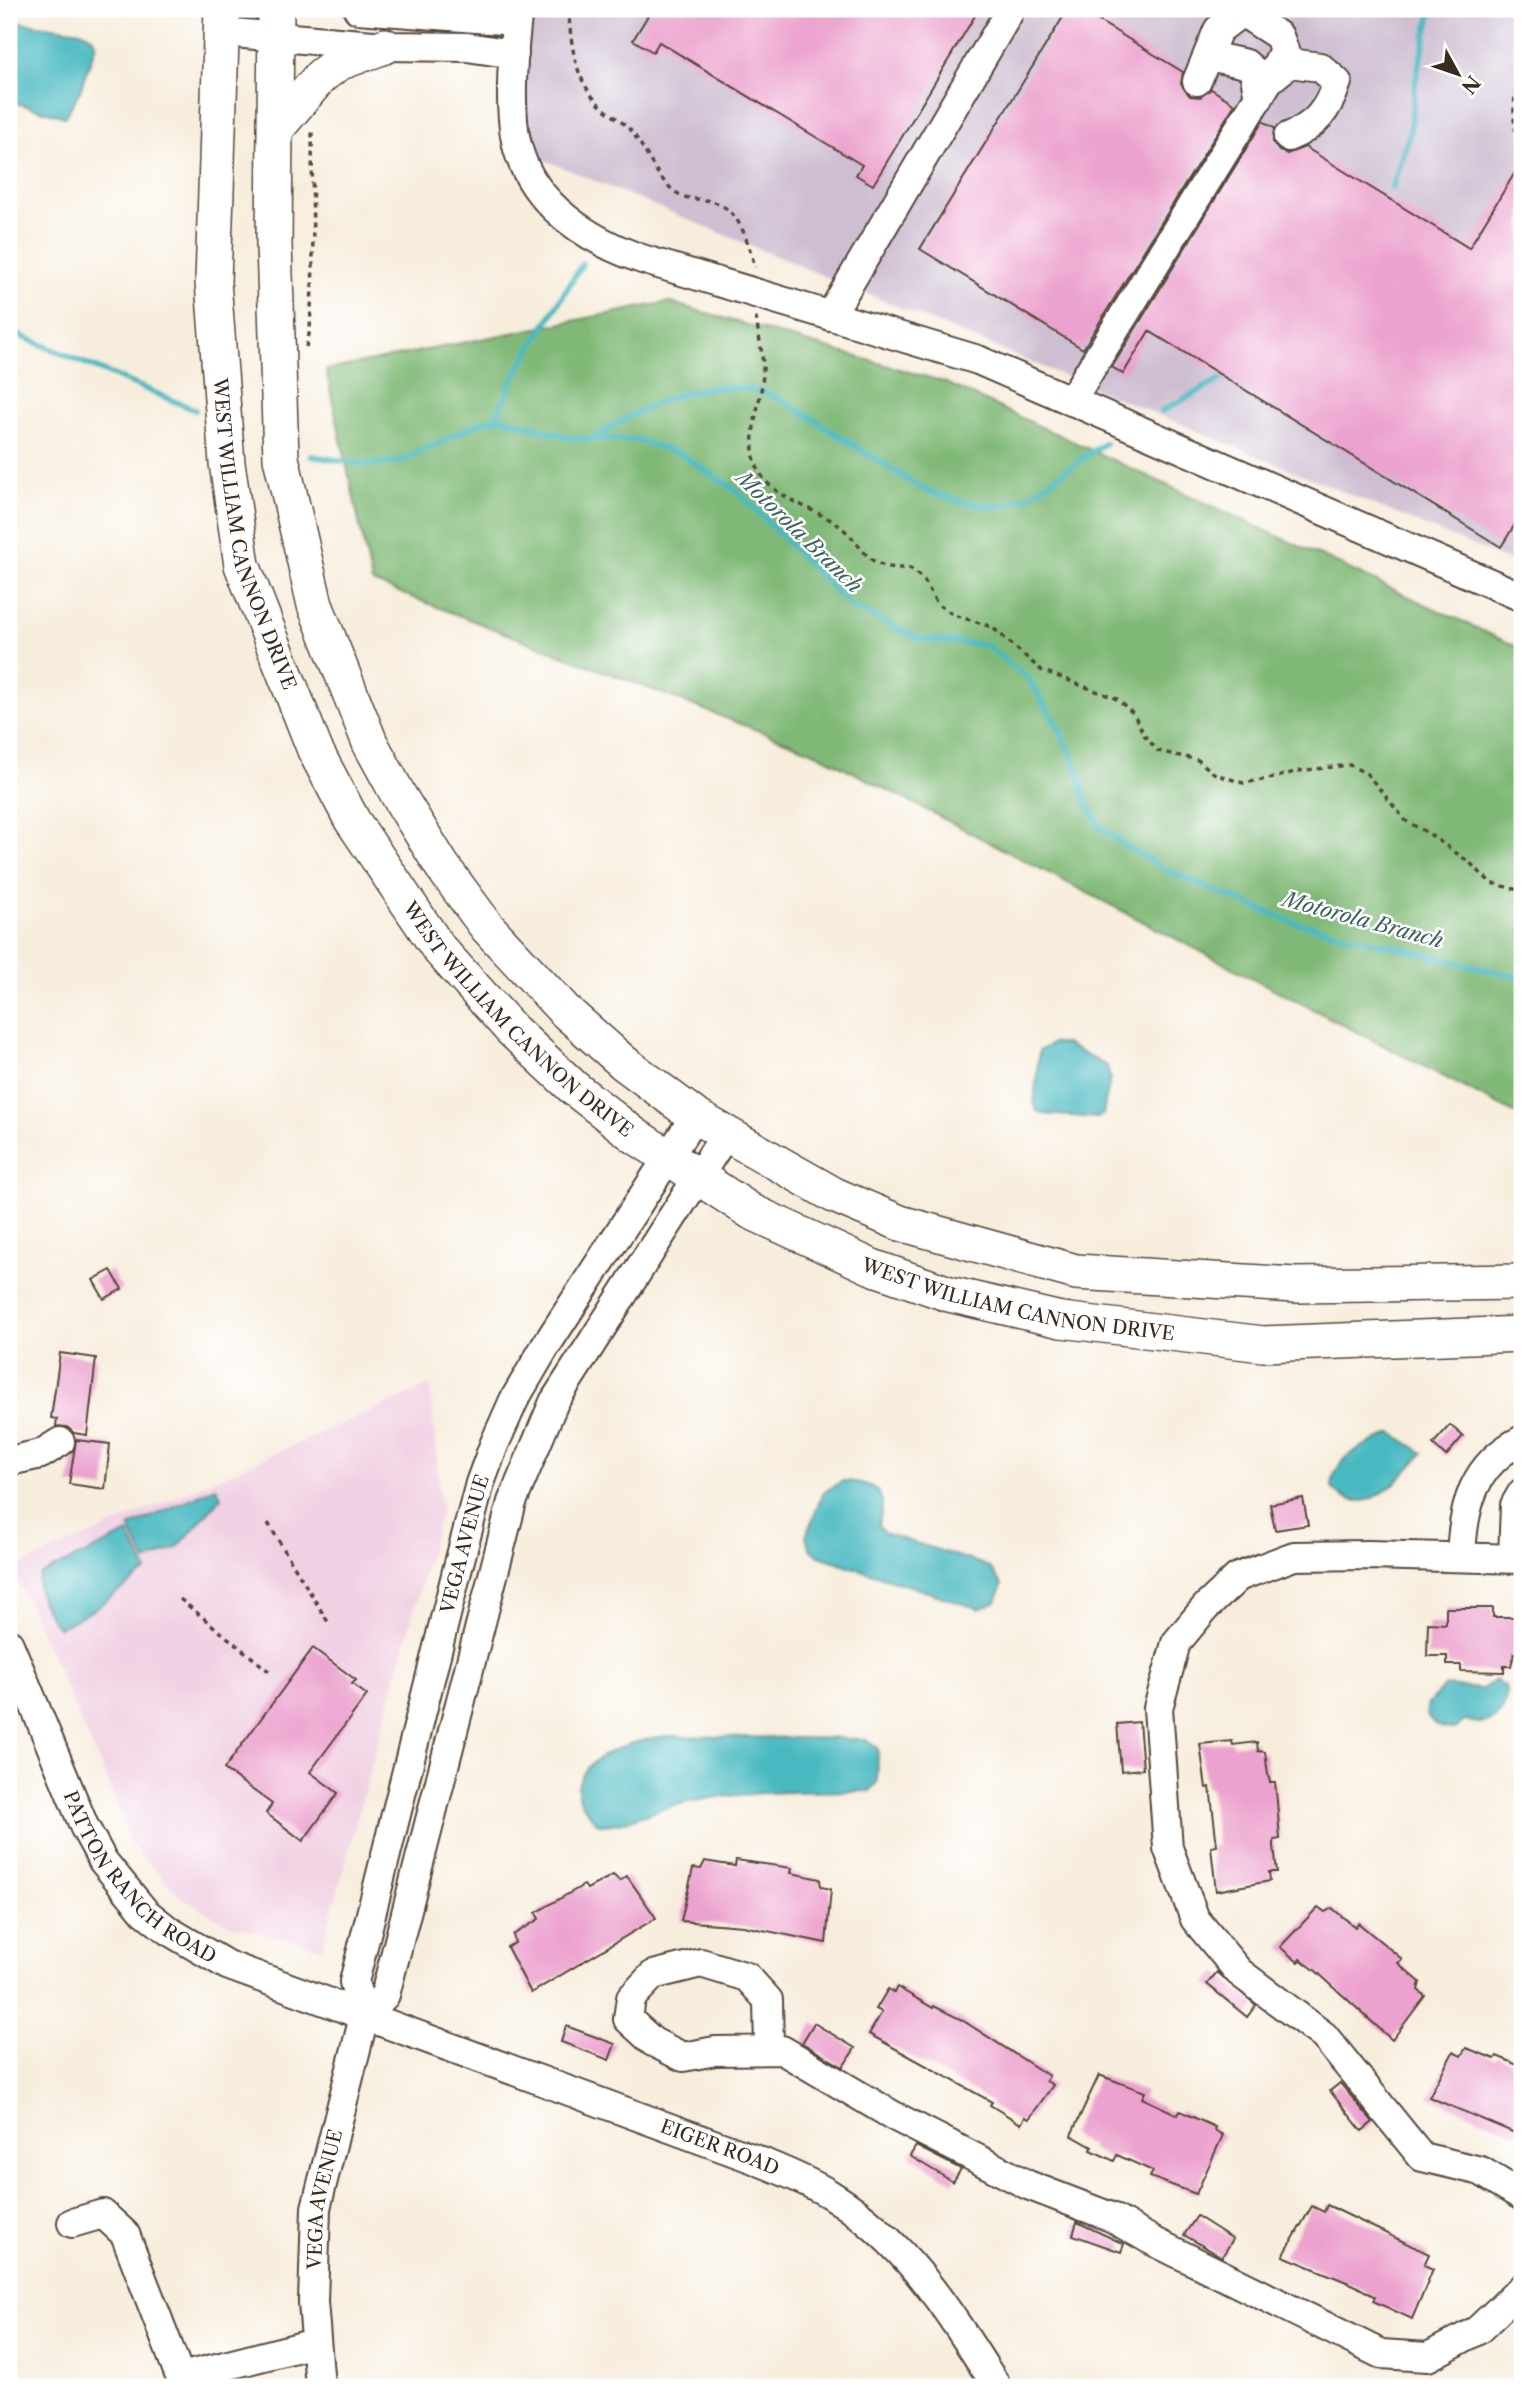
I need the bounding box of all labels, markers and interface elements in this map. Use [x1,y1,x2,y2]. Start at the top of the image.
north arrow [1422,38,1492,108]
text: N [1457,71,1485,98]
street label: WEST WILLIAM CANNON DRIVE [208,376,301,693]
water label: Motorola Branch [729,463,867,598]
water label: Motorola Branch [1277,885,1446,953]
street label: WEST WILLIAM CANNON DRIVE [398,896,638,1142]
street label: WEST WILLIAM CANNON DRIVE [858,1253,1176,1345]
street label: VEGA AVENUE [436,1472,494,1617]
street label: PATTON RANCH ROAD [59,1787,220,1968]
street label: EIGER ROAD [657,2115,783,2180]
street label: VEGA AVENUE [303,2127,347,2271]

